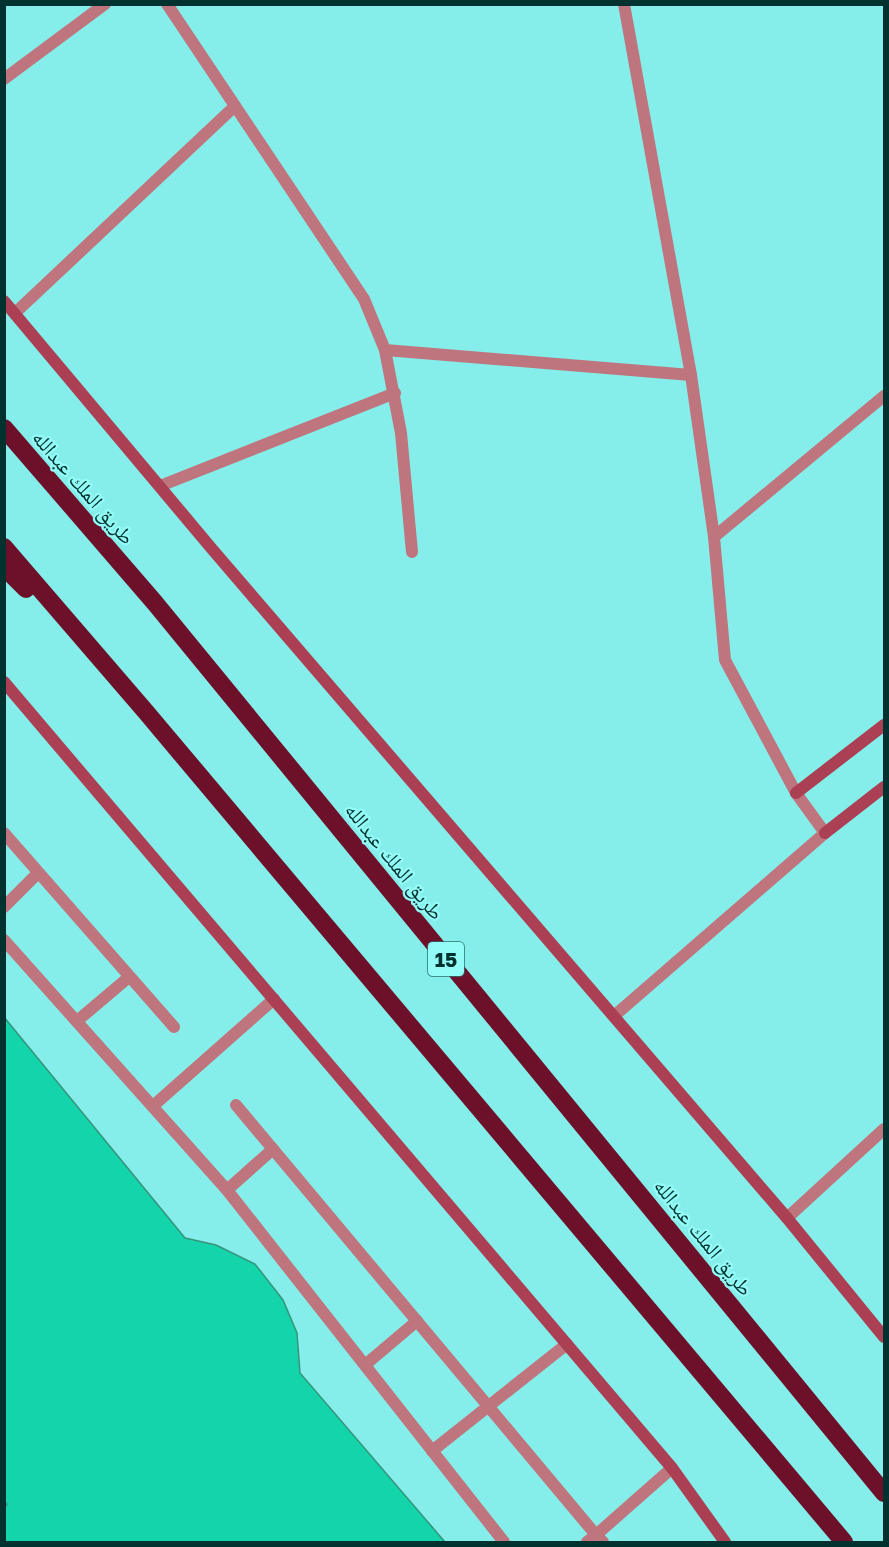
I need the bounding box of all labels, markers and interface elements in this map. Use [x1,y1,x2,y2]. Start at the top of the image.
street label: طريق الملك عبدالله [27,424,141,550]
street label: طريق الملك عبدالله [339,797,450,925]
road number: 15 [428,942,464,976]
street label: طريق الملك عبدالله [648,1173,759,1301]

